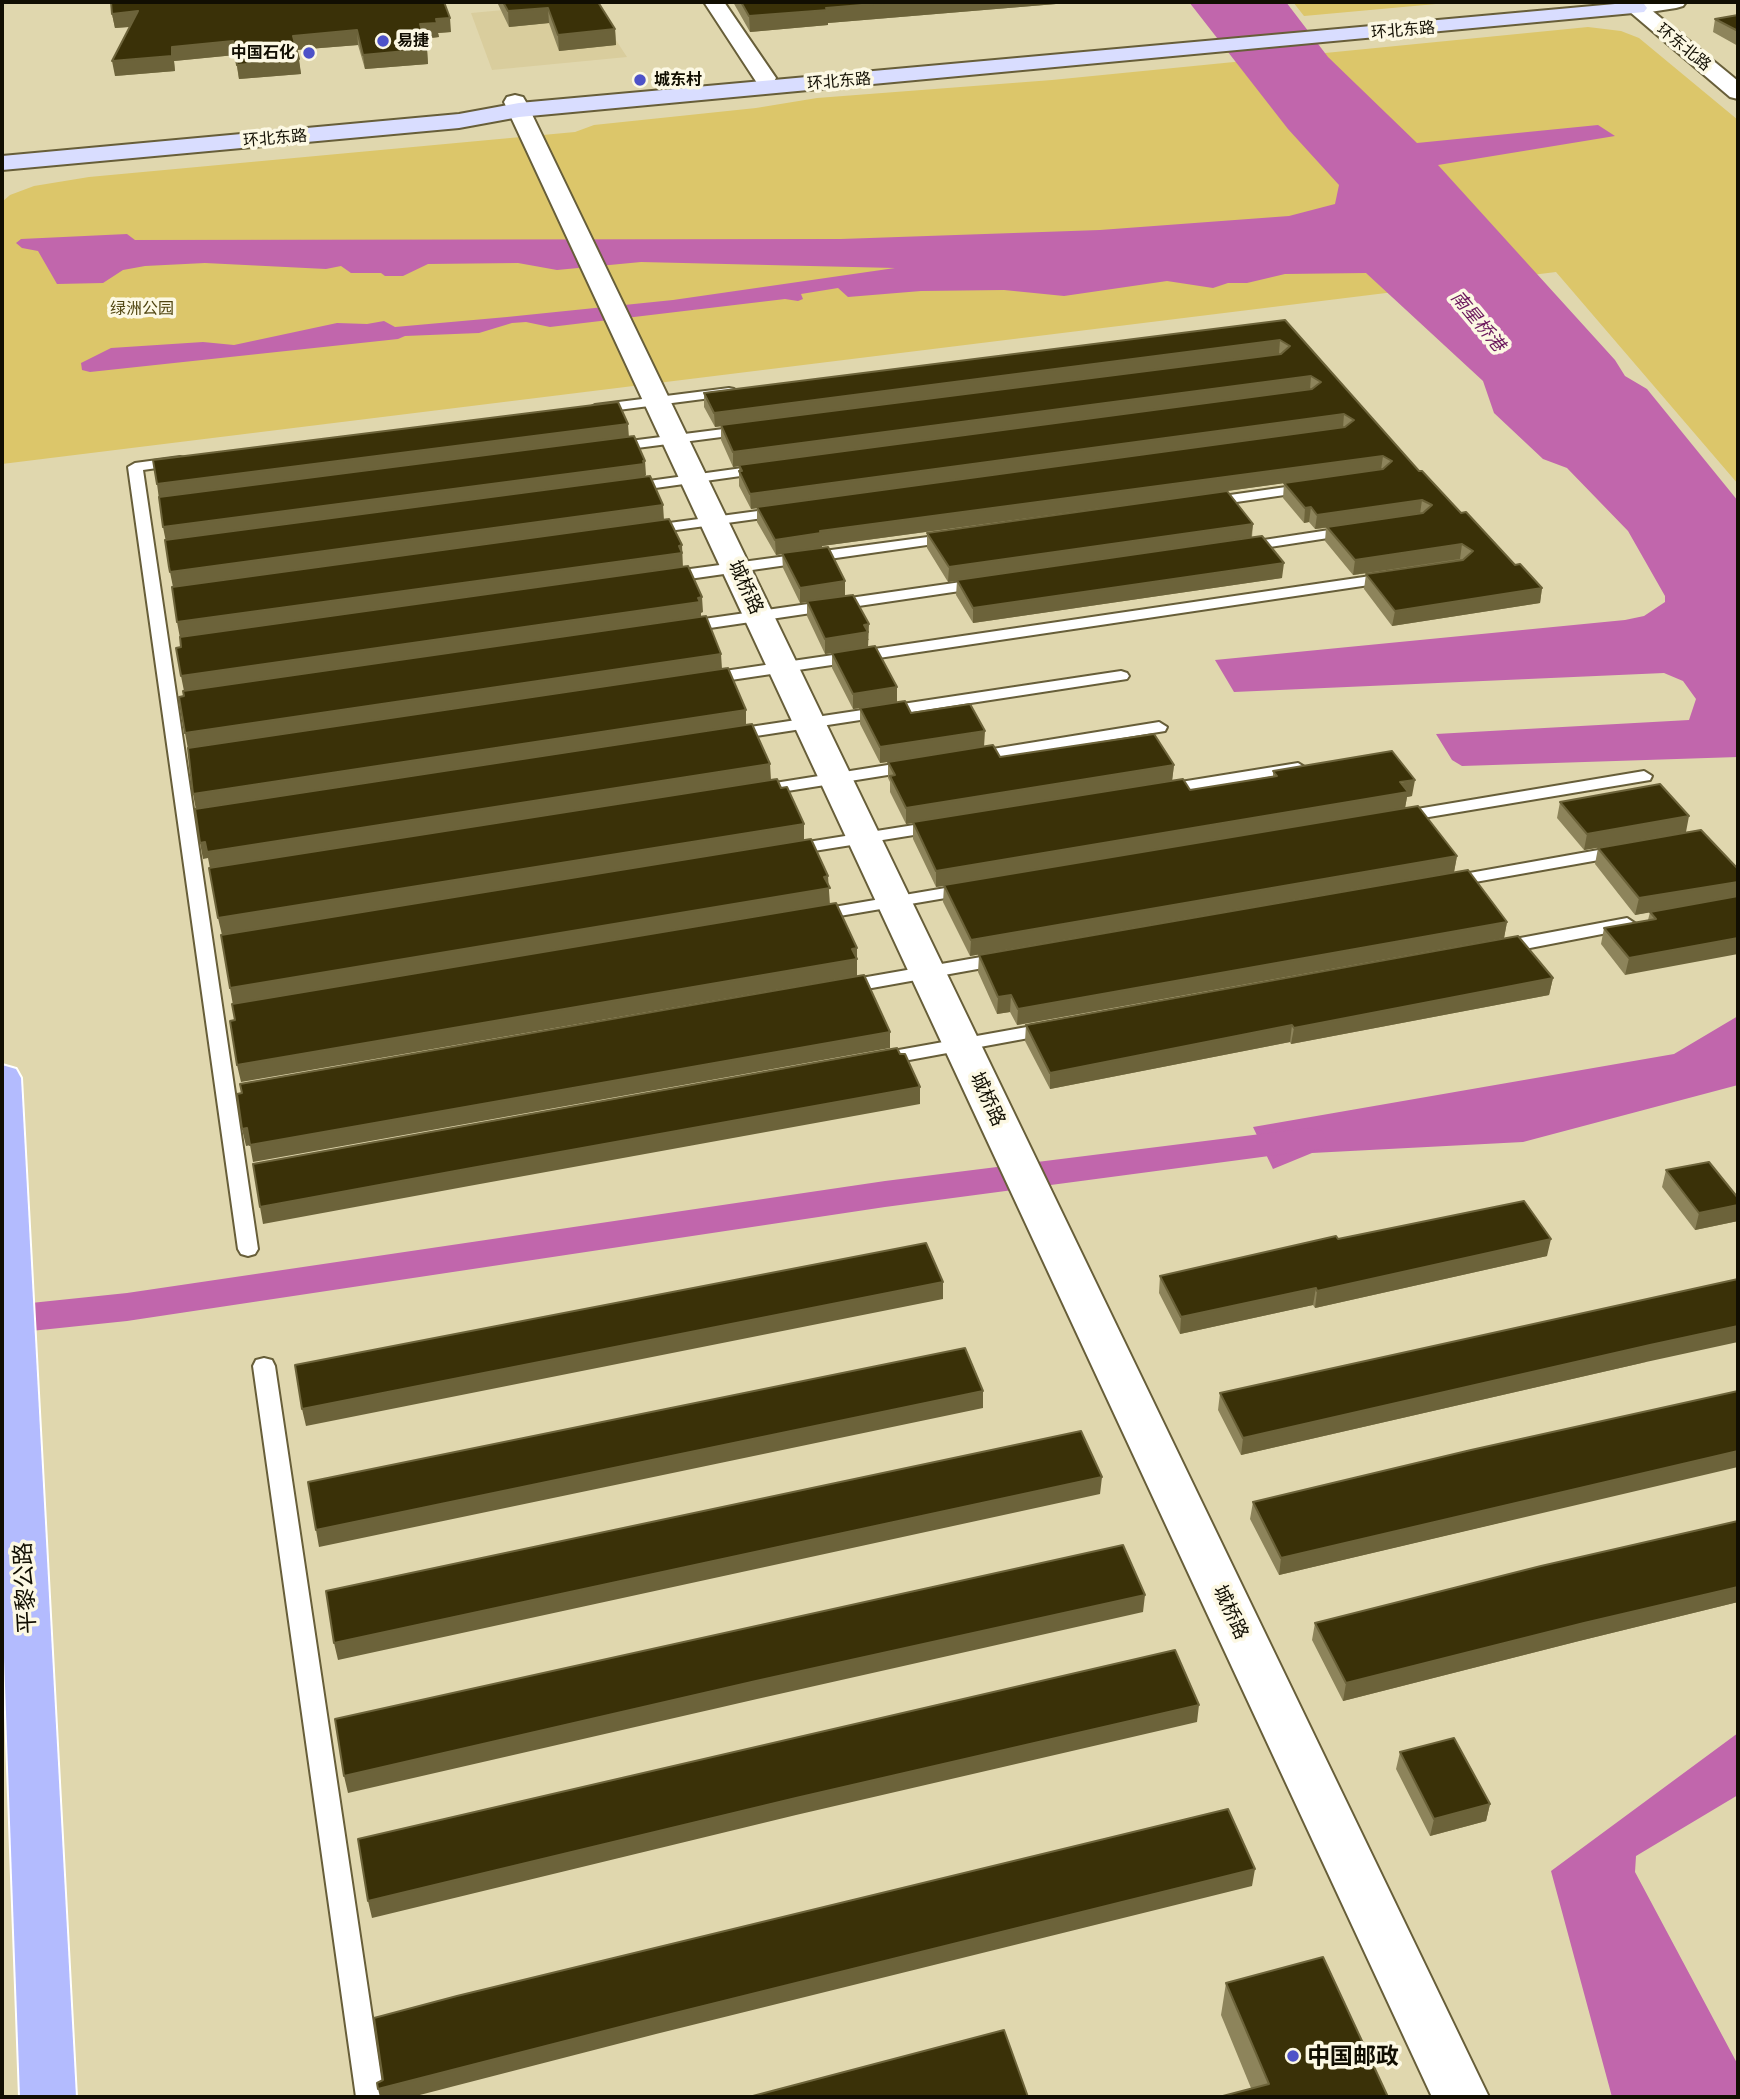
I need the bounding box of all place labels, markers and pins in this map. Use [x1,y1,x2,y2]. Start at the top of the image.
place label: 易捷 [397,31,429,51]
marker: 易捷 [375,33,391,49]
place label: 中国石化 [231,43,295,63]
marker: 中国石化 [301,45,317,61]
place label: 城东村 [654,70,702,90]
marker: 城东村 [632,72,648,88]
place label: 中国邮政 [1307,2042,1399,2070]
marker: 中国邮政 [1285,2048,1301,2064]

